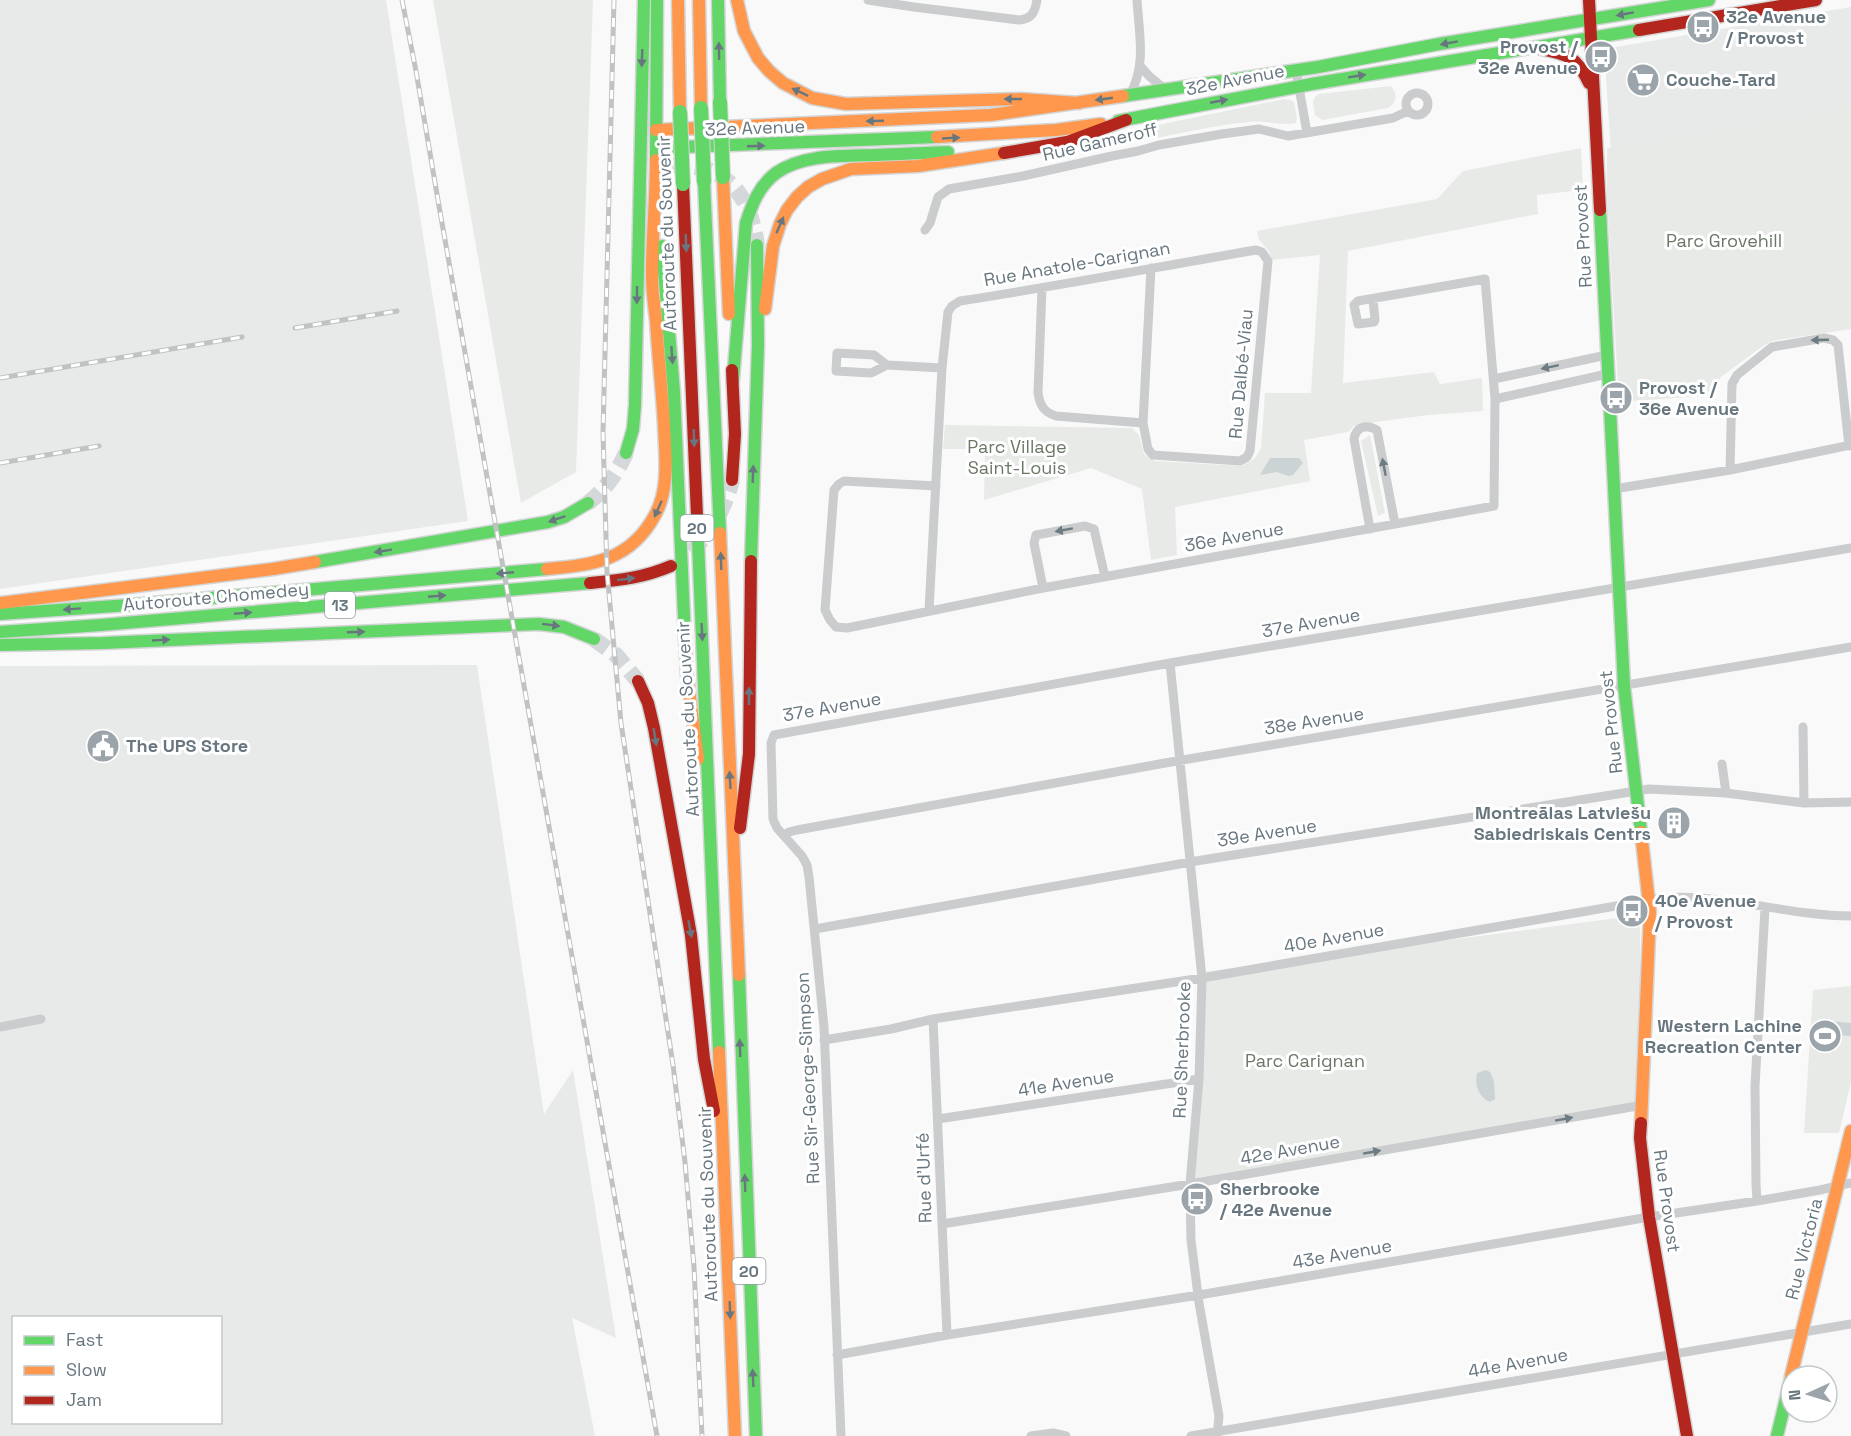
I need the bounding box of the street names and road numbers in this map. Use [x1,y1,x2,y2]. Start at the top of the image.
street label: 32e Avenue [1183,59,1286,100]
street label: 32e Avenue [704,114,806,141]
street label: Rue Gameroff [1040,117,1160,166]
street label: Autoroute du Souvenir [652,135,681,331]
street label: Rue Provost [1568,184,1597,288]
street label: Rue Anatole-Carignan [982,236,1172,291]
street label: Rue Dalbé-Viau [1223,308,1258,440]
road number: 20 [680,515,714,541]
street label: 36e Avenue [1182,516,1285,557]
street label: Autoroute Chomedey [122,577,310,616]
road number: 13 [325,592,355,618]
street label: 37e Avenue [1260,603,1362,642]
street label: Autoroute du Souvenir [671,620,704,817]
street label: Rue Provost [1594,669,1627,775]
street label: 37e Avenue [781,687,883,726]
street label: 38e Avenue [1262,701,1365,740]
street label: 39e Avenue [1215,813,1318,852]
street label: 40e Avenue [1282,917,1386,958]
street label: Rue Sir-George-Simpson [790,971,825,1185]
street label: Rue Sherbrooke [1168,981,1195,1119]
street label: 41e Avenue [1016,1064,1116,1101]
street label: Autoroute du Souvenir [693,1106,722,1302]
street label: 42e Avenue [1238,1129,1342,1170]
street label: Rue d'Urfé [910,1132,937,1224]
street label: Rue Provost [1649,1148,1686,1254]
street label: Rue Victoria [1780,1196,1827,1302]
street label: 43e Avenue [1290,1233,1394,1274]
road number: 20 [732,1258,766,1284]
street label: 44e Avenue [1466,1342,1570,1383]

